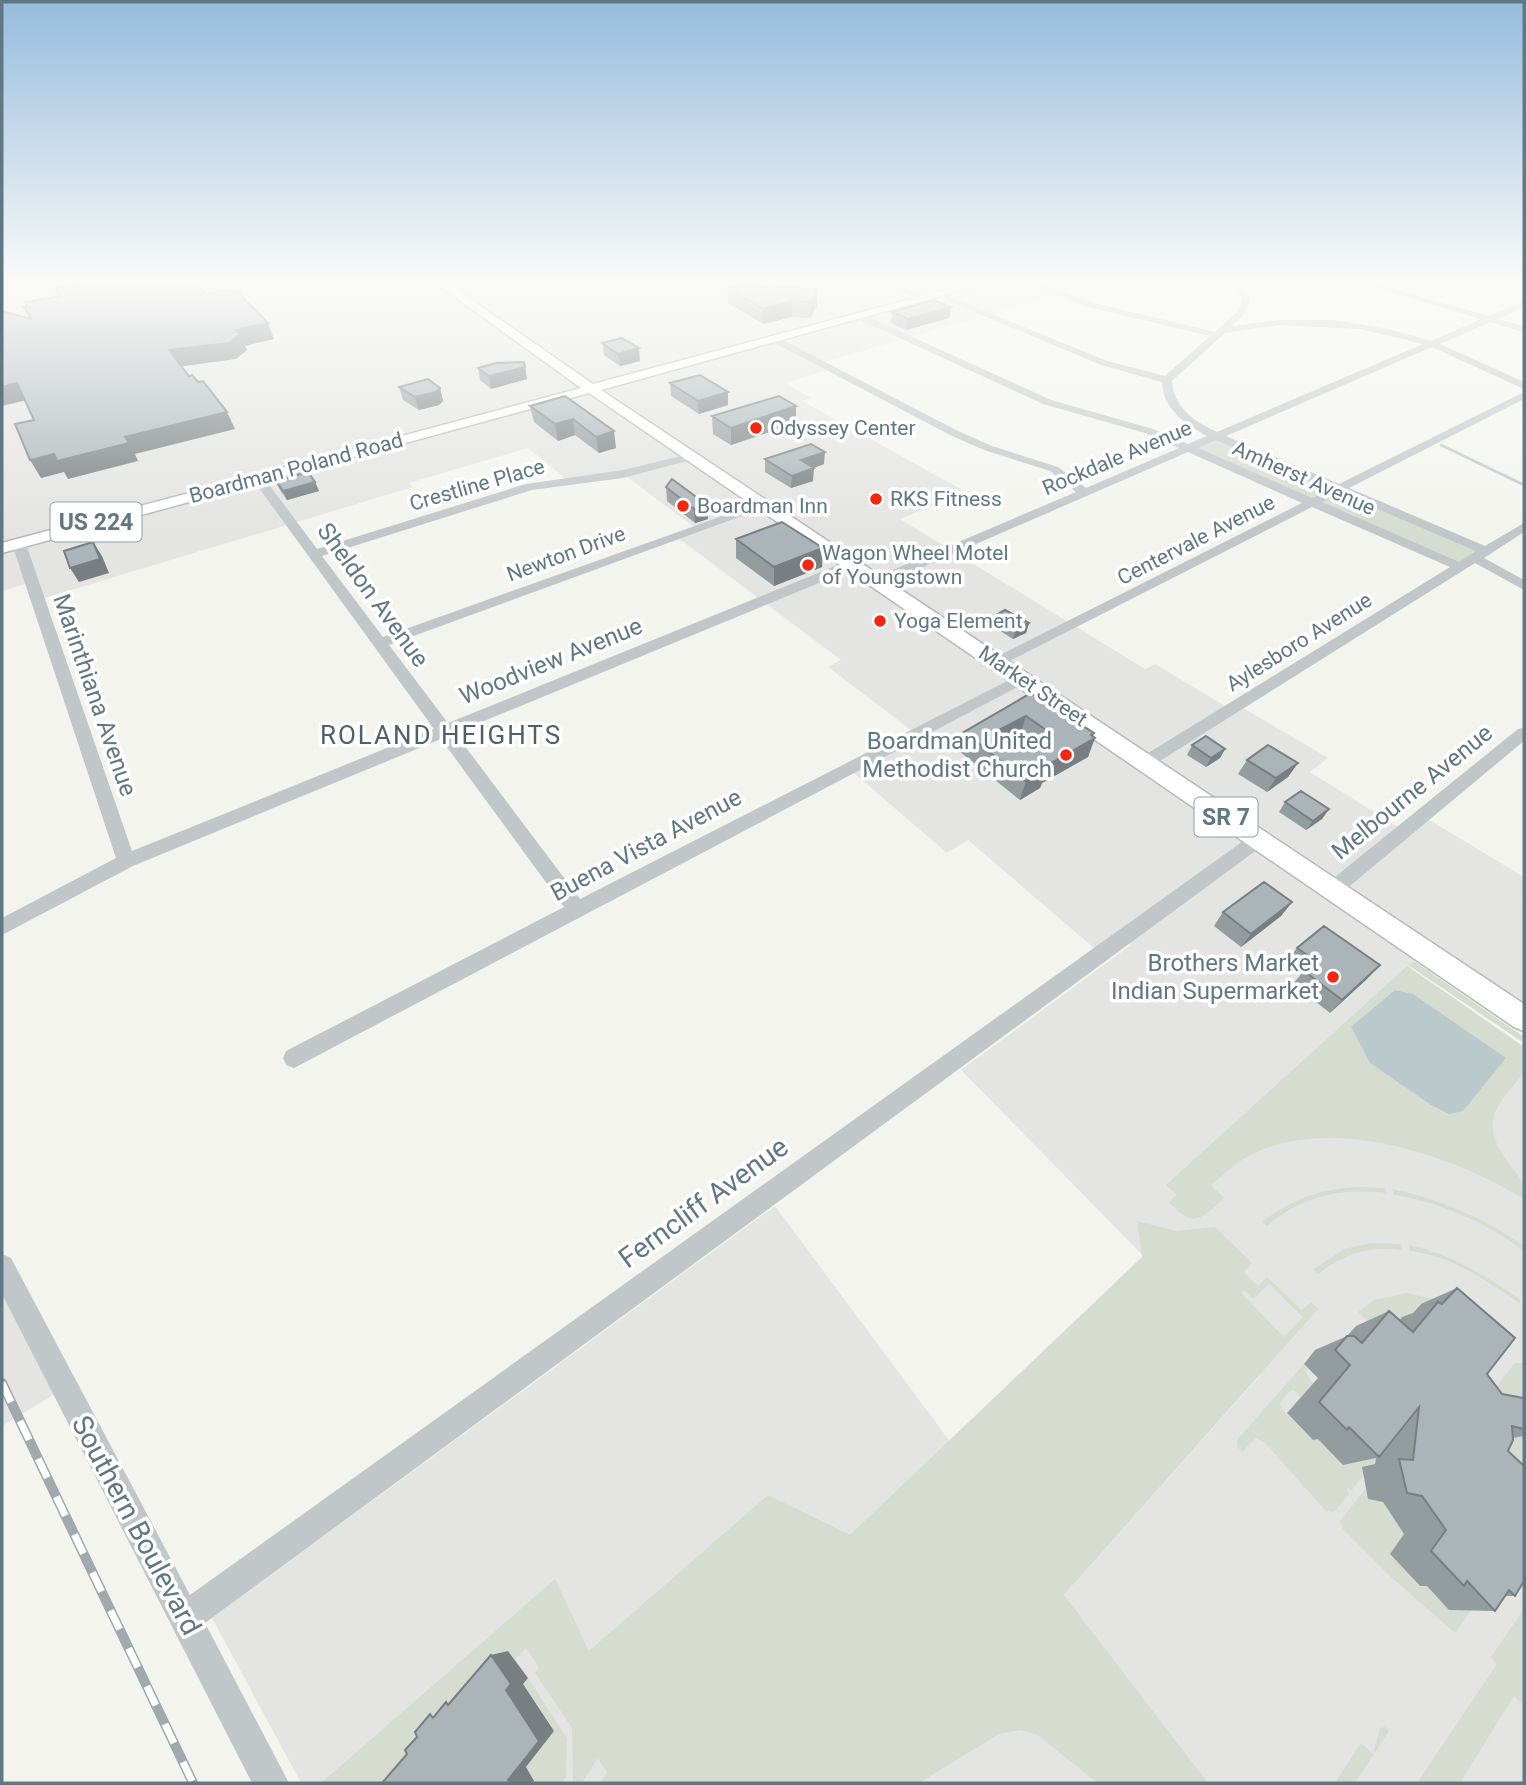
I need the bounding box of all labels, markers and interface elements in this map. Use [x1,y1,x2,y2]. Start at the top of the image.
place label: Odyssey Center [770,416,916,440]
street label: Rockdale Avenue [1039,416,1195,500]
marker: Odyssey Center [748,420,764,436]
street label: Boardman Poland Road [186,428,406,508]
street label: Amherst Avenue [1229,436,1379,520]
street label: Crestline Place [407,454,547,516]
place label: RKS Fitness [890,487,1002,511]
street label: Centervale Avenue [1113,490,1279,590]
marker: RKS Fitness [868,491,884,507]
place label: Boardman Inn [697,494,828,518]
marker: Boardman Inn [675,498,691,514]
road number: US 224 [50,502,142,542]
street label: Sheldon Avenue [311,518,435,672]
street label: Newton Drive [503,521,629,587]
place label: Wagon Wheel Motel of Youngstown [822,541,1009,589]
marker: Wagon Wheel Motel of Youngstown [800,557,816,573]
street label: Aylesboro Avenue [1222,588,1376,696]
street label: Marinthiana Avenue [47,590,143,800]
place label: Yoga Element [894,609,1023,633]
street label: Woodview Avenue [456,612,646,710]
marker: Yoga Element [872,613,888,629]
street label: Market Street [974,641,1092,731]
street label: Melbourne Avenue [1326,719,1498,865]
district label: ROLAND HEIGHTS [320,720,562,750]
place label: Boardman United Methodist Church [862,727,1052,783]
marker: Boardman United Methodist Church [1058,747,1074,763]
street label: Buena Vista Avenue [546,783,746,907]
road number: SR 7 [1194,797,1258,836]
place label: Brothers Market Indian Supermarket [1111,949,1319,1005]
marker: Brothers Market Indian Supermarket [1325,969,1341,985]
street label: Ferncliff Avenue [612,1130,794,1275]
street label: Southern Boulevard [65,1410,208,1640]

